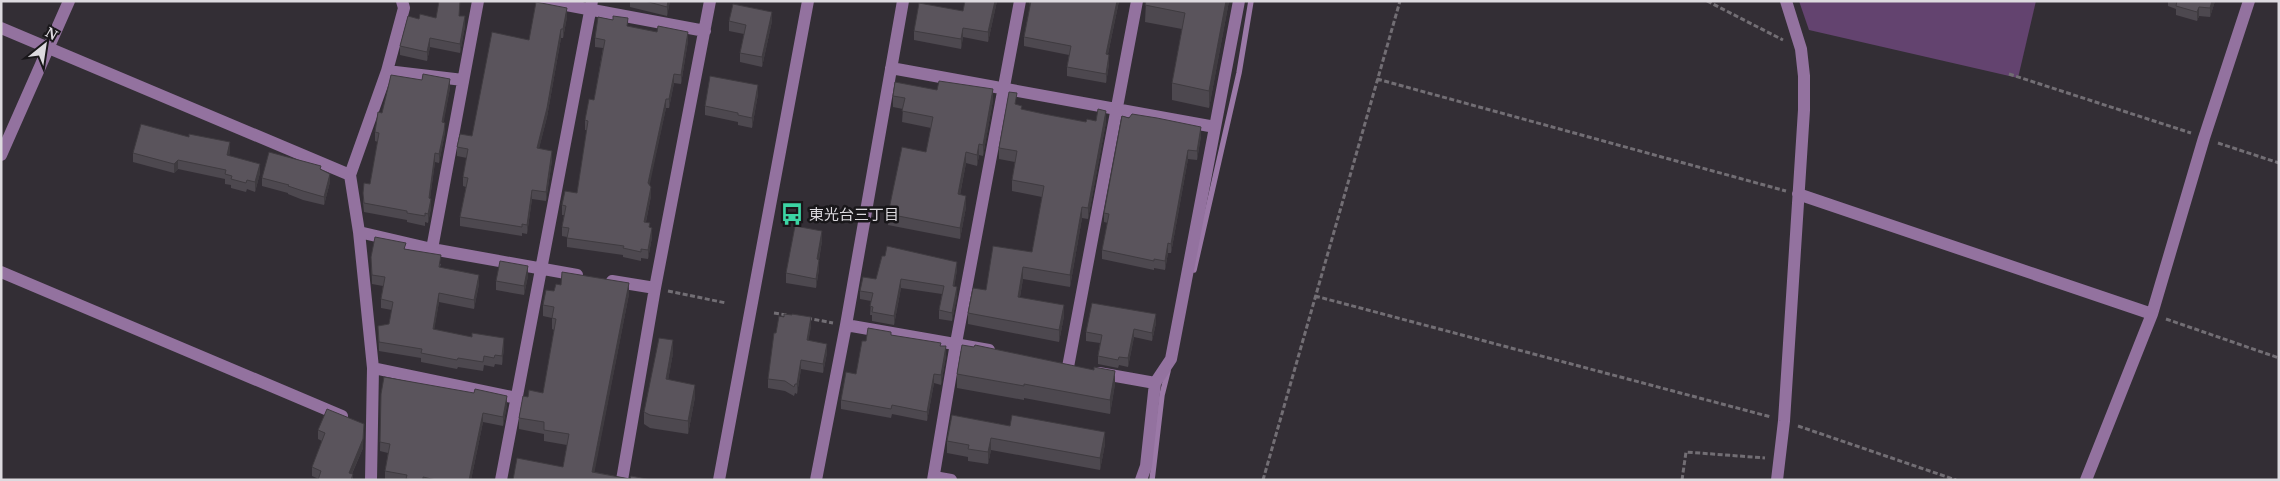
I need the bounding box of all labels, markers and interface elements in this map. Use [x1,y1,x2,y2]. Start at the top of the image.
north arrow [20,20,70,70]
text: N [42,22,61,44]
bus stop icon: 東光台三丁目 [779,201,805,227]
place label: 東光台三丁目 [809,204,899,224]

